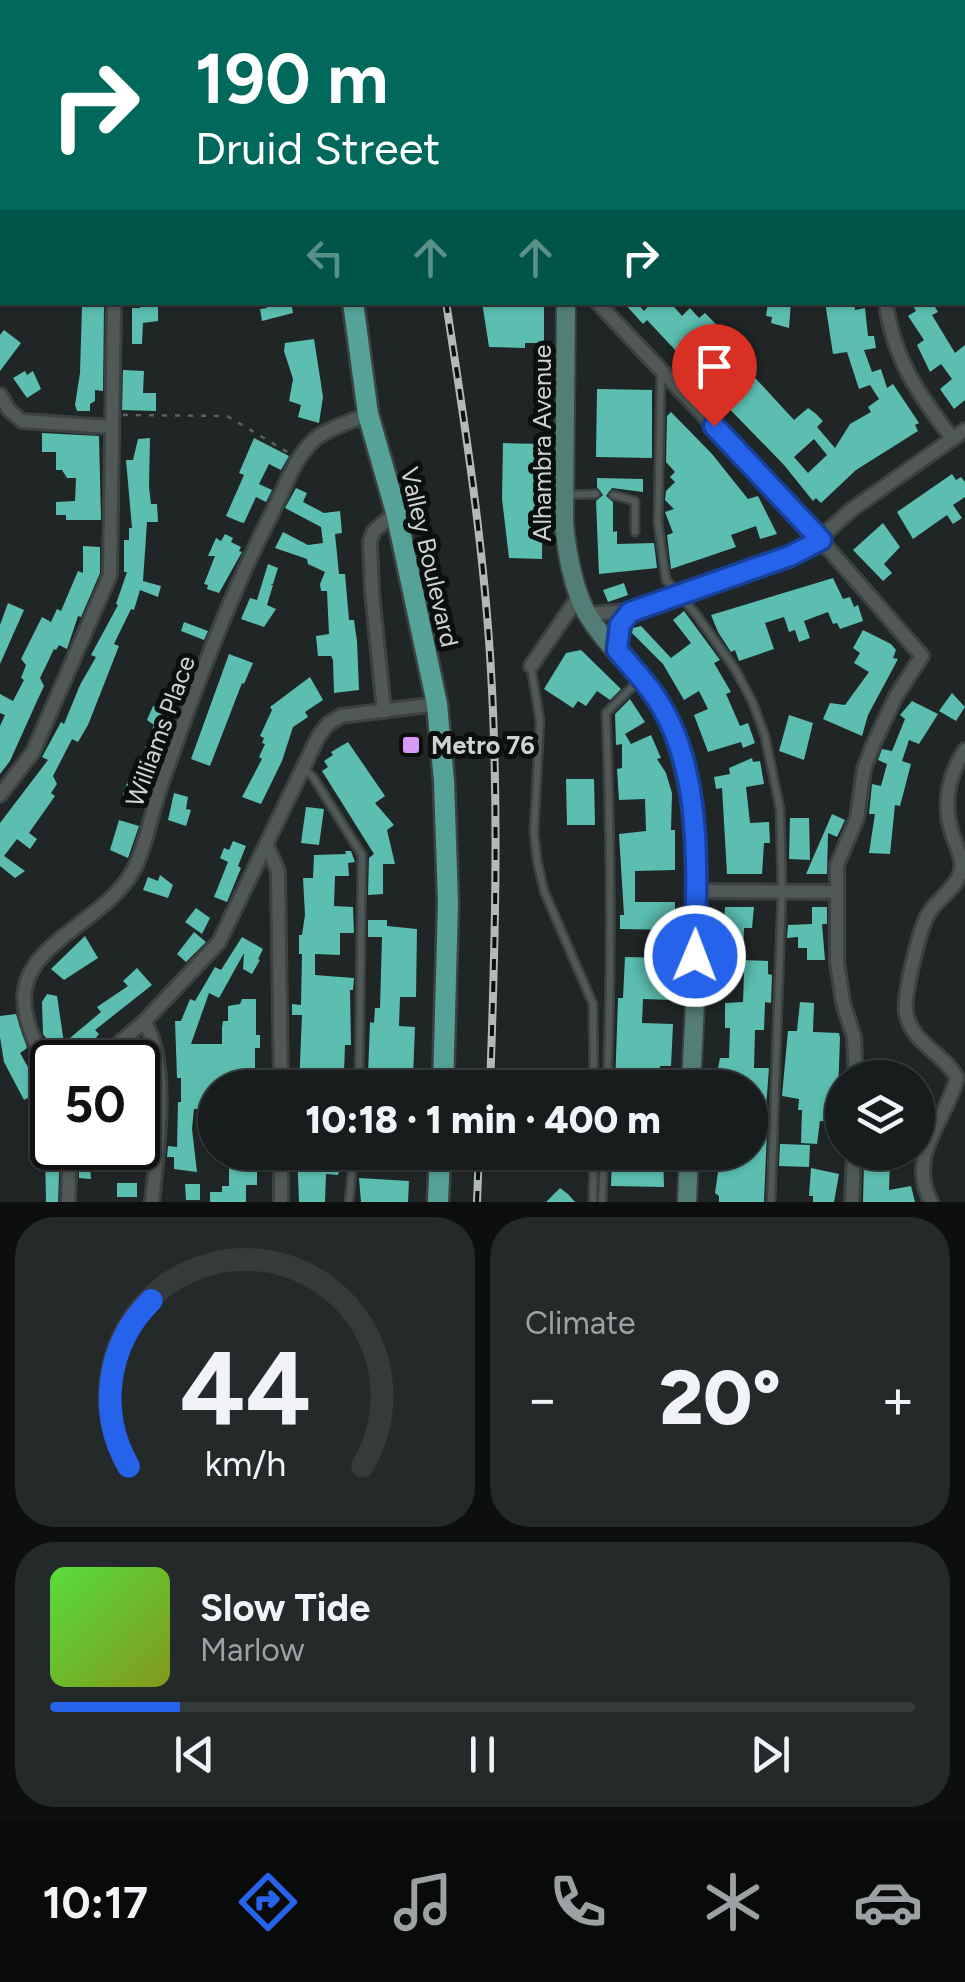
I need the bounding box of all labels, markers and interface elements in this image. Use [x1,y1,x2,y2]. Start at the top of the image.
text: 190 m [195,36,388,121]
icon: right [30,40,160,170]
text: Druid Street [195,121,440,175]
icon: left [298,230,353,285]
icon: ahead [403,230,458,285]
icon: ahead [508,230,563,285]
icon: right [613,230,668,285]
pin [672,324,757,427]
icon: arrive [687,339,742,394]
street label: Alhambra Avenue [527,345,557,541]
street label: Valley Boulevard [395,464,465,650]
street label: Williams Place [119,651,201,811]
place label: Metro 76 [431,730,535,760]
marker: Metro 76 [400,734,422,756]
position arrow [643,904,747,1008]
speed limit sign: 50 [30,1040,160,1170]
map controls [825,1060,935,1170]
button: layers [825,1060,935,1170]
text: 10:18 · 1 min · 400 m [305,1097,661,1143]
text: Climate [525,1304,636,1342]
text: 44 [179,1325,311,1450]
text: 20° [659,1353,781,1443]
text: − [525,1366,559,1432]
text: + [881,1366,915,1432]
text: km/h [204,1442,286,1485]
text: Slow Tide [200,1585,370,1631]
text: Marlow [200,1631,304,1669]
icon: previous [167,1727,222,1782]
icon: pause [455,1727,510,1782]
icon: next [743,1727,798,1782]
icon: directions [233,1867,303,1937]
icon: music [388,1867,458,1937]
icon: phone [543,1867,613,1937]
icon: climate [698,1867,768,1937]
icon: car [853,1867,923,1937]
text: 10:17 [42,1875,148,1929]

